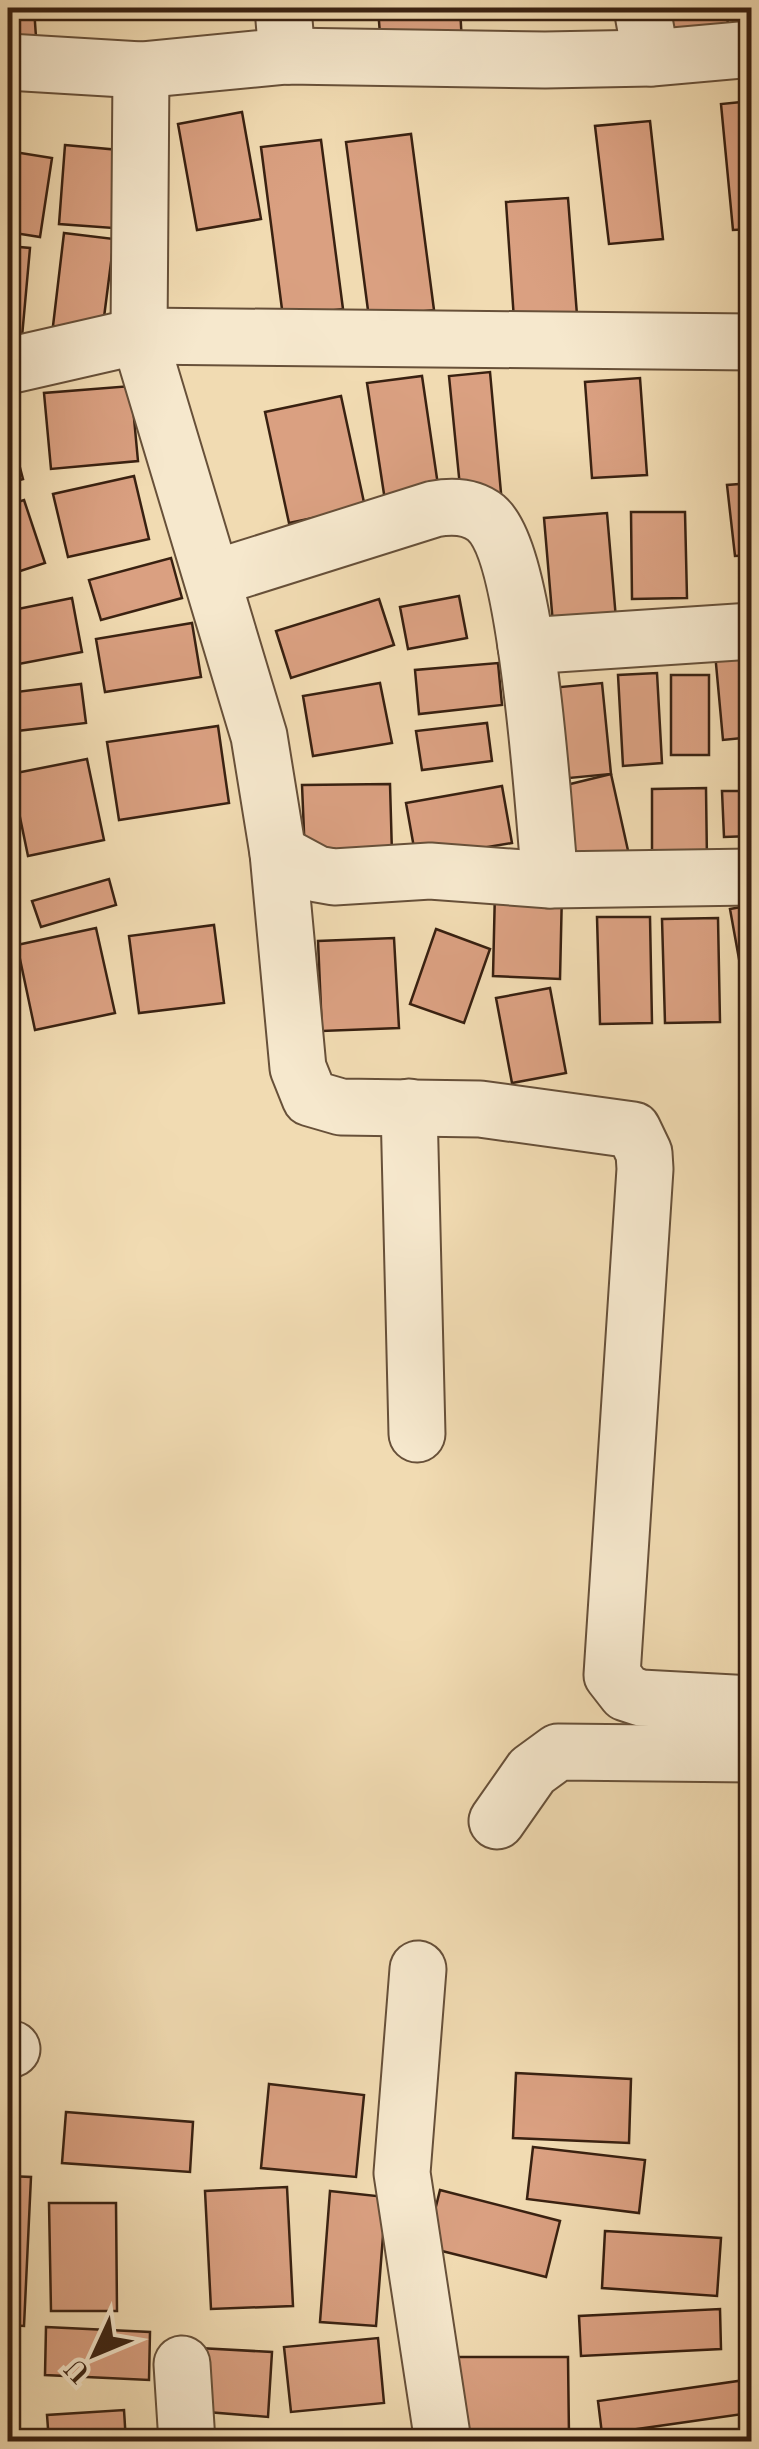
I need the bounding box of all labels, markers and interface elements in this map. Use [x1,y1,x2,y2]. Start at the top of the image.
north arrow [45,2304,145,2404]
text: U [61,2352,97,2387]

